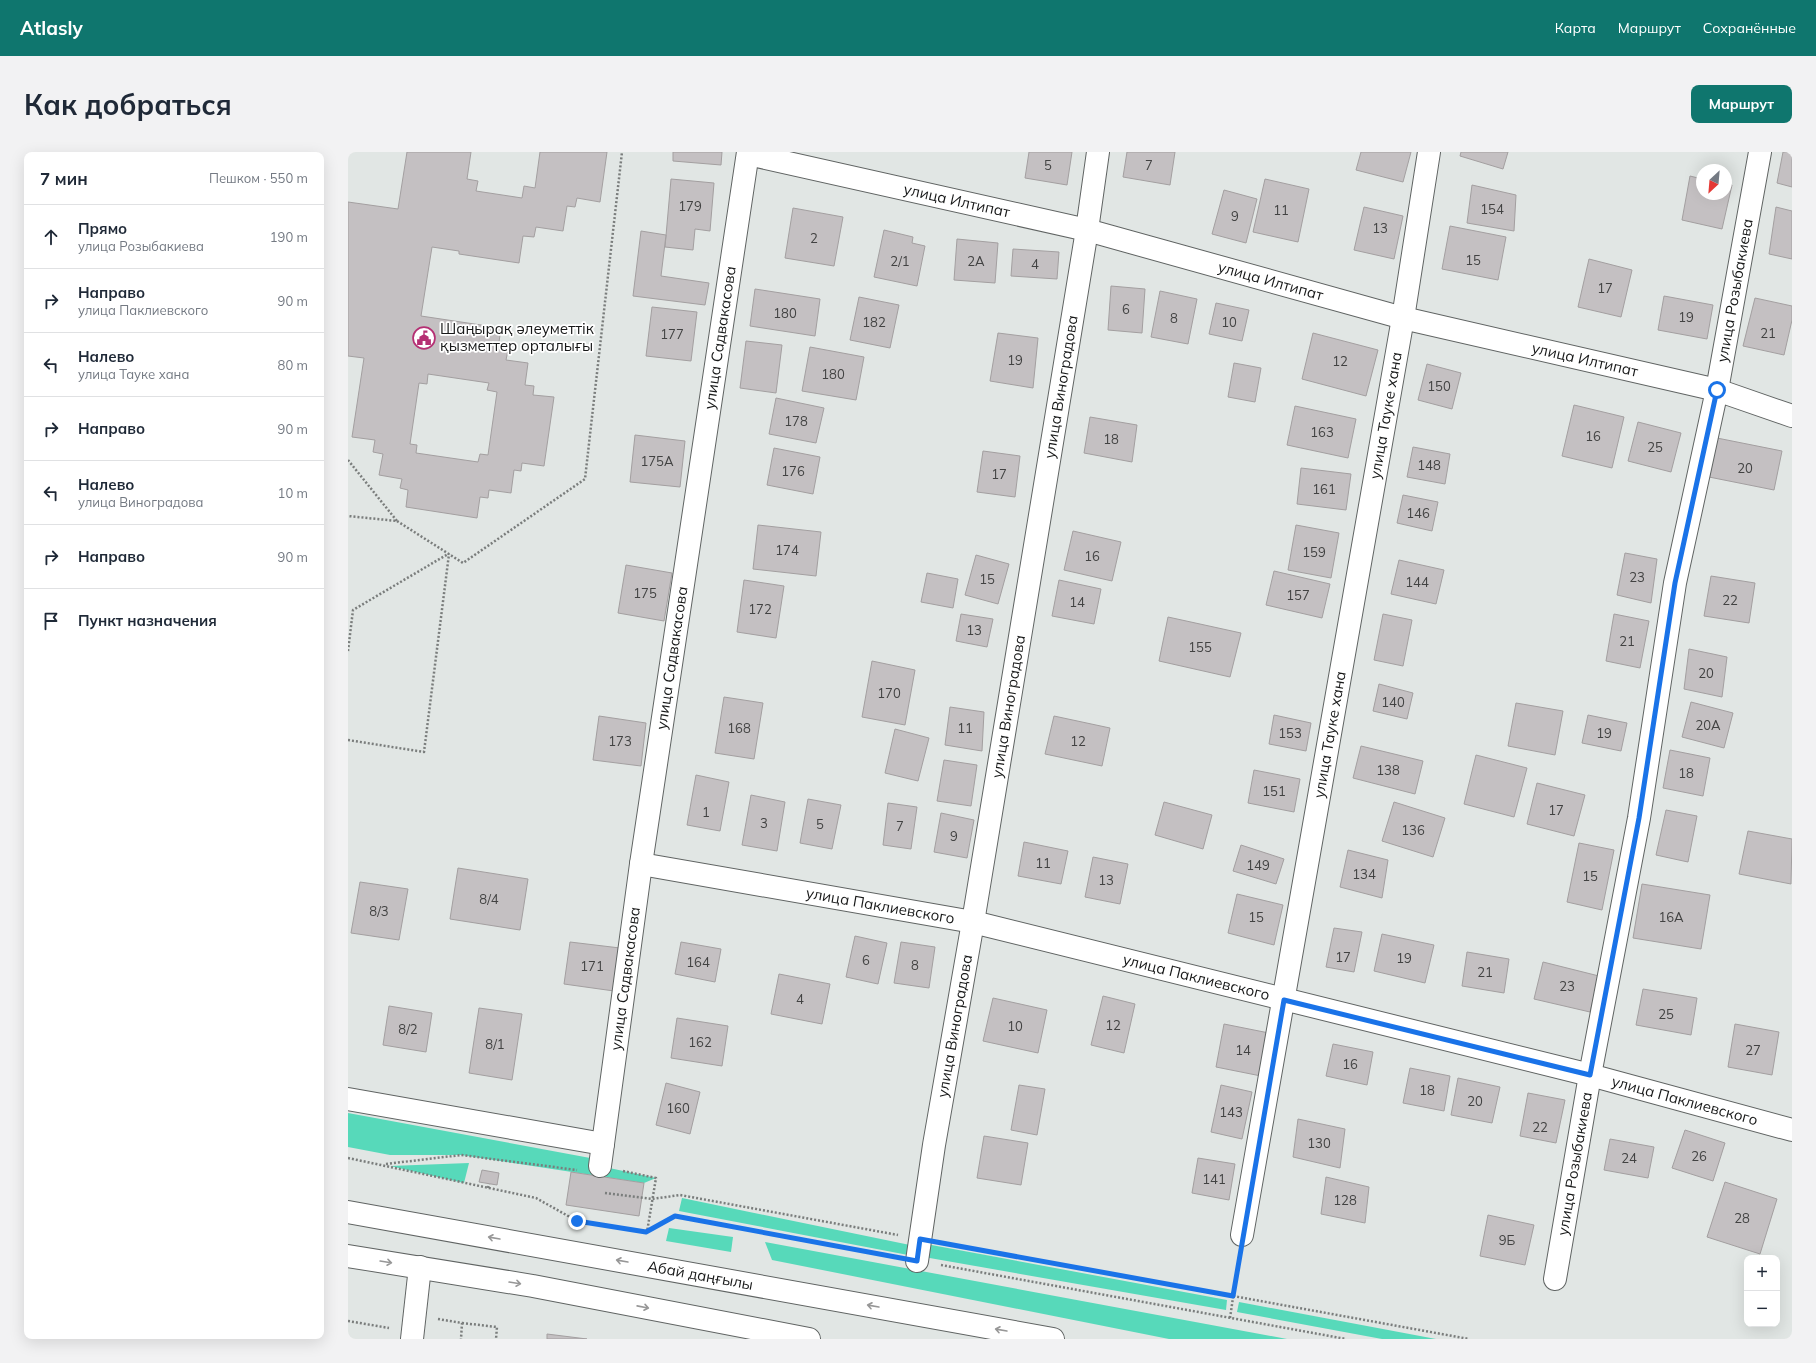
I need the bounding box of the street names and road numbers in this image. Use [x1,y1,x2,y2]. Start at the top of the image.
street label: улица Илтипат [902,179,1012,221]
street label: улица Розыбакиева [1712,217,1757,364]
street label: улица Илтипат [1216,257,1326,304]
street label: улица Садвакасова [699,265,740,411]
street label: улица Виноградова [1040,314,1082,460]
street label: улица Илтипат [1530,338,1640,381]
street label: улица Тауке хана [1365,350,1406,480]
street label: улица Садвакасова [651,585,692,731]
street label: улица Виноградова [987,633,1029,779]
street label: улица Тауке хана [1309,670,1350,800]
street label: улица Паклиевского [805,883,956,928]
street label: улица Садвакасова [606,906,644,1052]
street label: улица Паклиевского [1121,950,1272,1004]
street label: улица Виноградова [932,953,976,1099]
street label: улица Паклиевского [1610,1071,1760,1129]
street label: улица Розыбакиева [1553,1090,1596,1237]
street label: Абай даңғылы [646,1256,755,1294]

